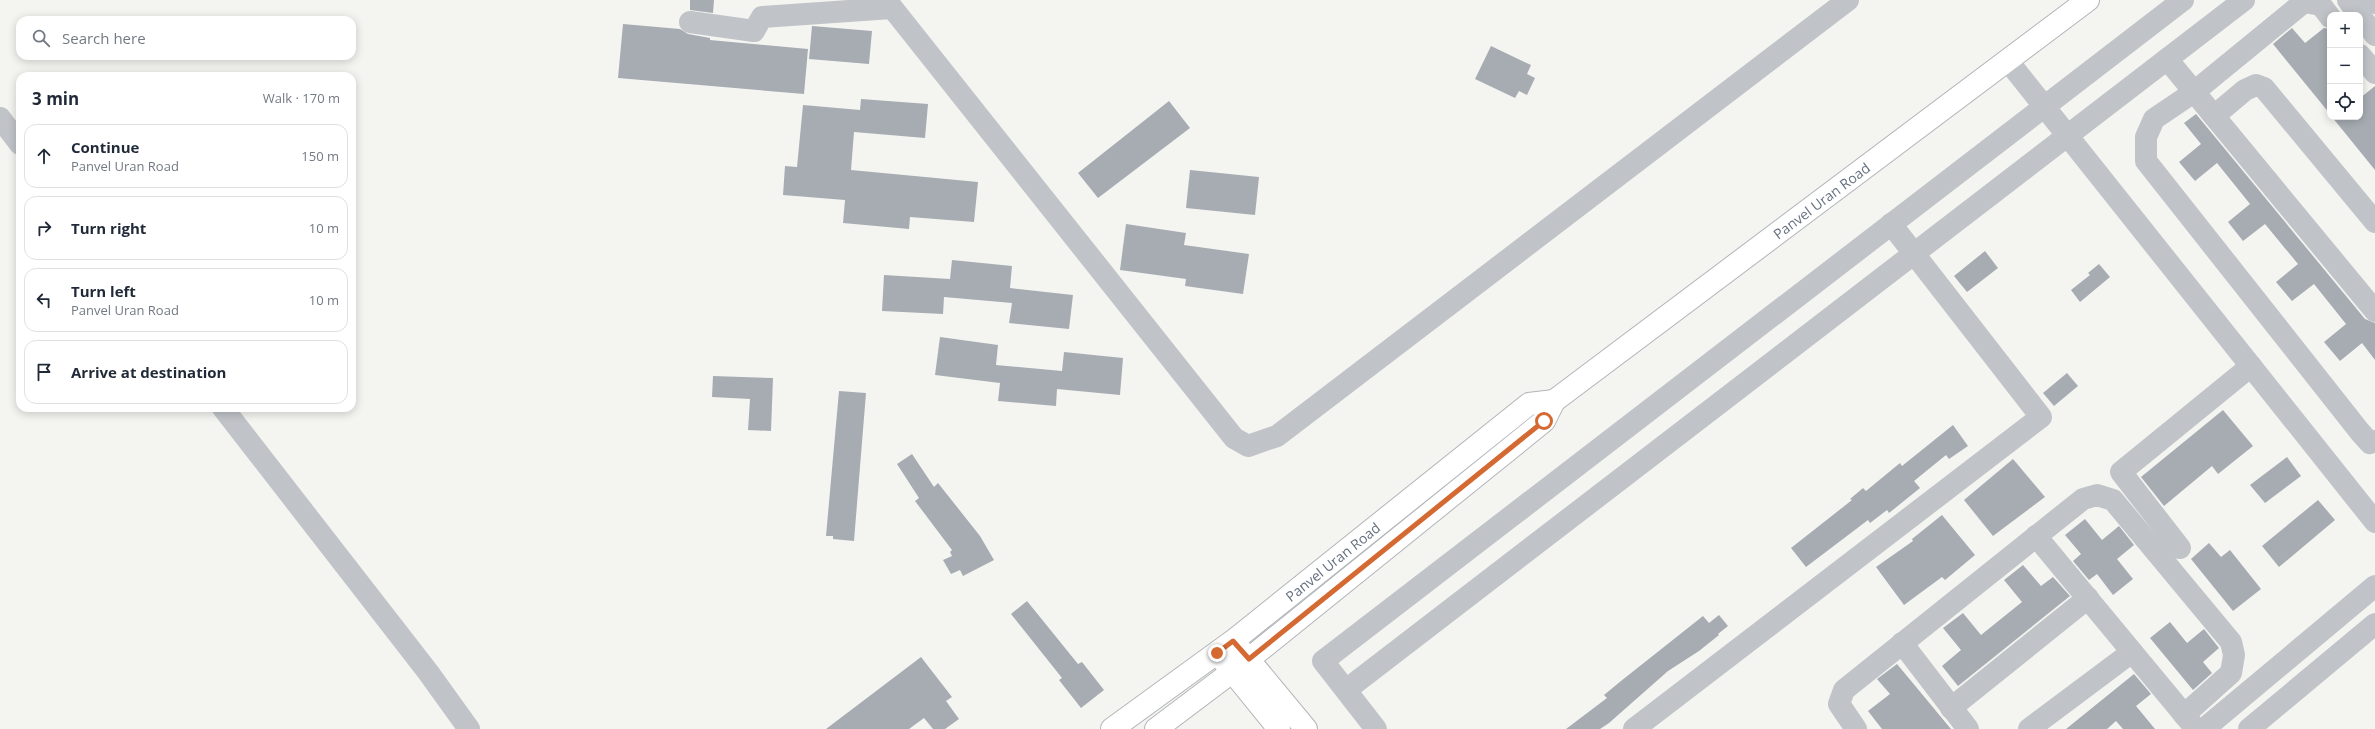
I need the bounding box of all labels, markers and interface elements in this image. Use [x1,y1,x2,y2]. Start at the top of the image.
map controls [2327,12,2363,120]
button: + [2327,12,2363,48]
search box [16,16,356,60]
icon: search [30,27,52,49]
text: Search here [62,28,146,48]
button: − [2327,48,2363,84]
button: locate [2327,84,2363,120]
text: 3 min [32,87,79,110]
text: Walk · 170 m [263,89,340,107]
text: Continue [71,137,139,157]
icon: ahead [33,145,55,167]
text: 150 m [301,147,339,165]
text: Panvel Uran Road [71,157,179,175]
street label: Panvel Uran Road [1769,158,1873,243]
icon: right [33,217,55,239]
text: Turn right [71,218,146,238]
text: 10 m [309,219,339,237]
text: Turn left [71,281,136,301]
icon: left [33,289,55,311]
text: 10 m [309,291,339,309]
text: Panvel Uran Road [71,301,179,319]
icon: arrive [33,361,55,383]
text: Arrive at destination [71,362,226,382]
route start [1535,412,1553,430]
street label: Panvel Uran Road [1281,518,1384,605]
route end [1208,644,1226,662]

